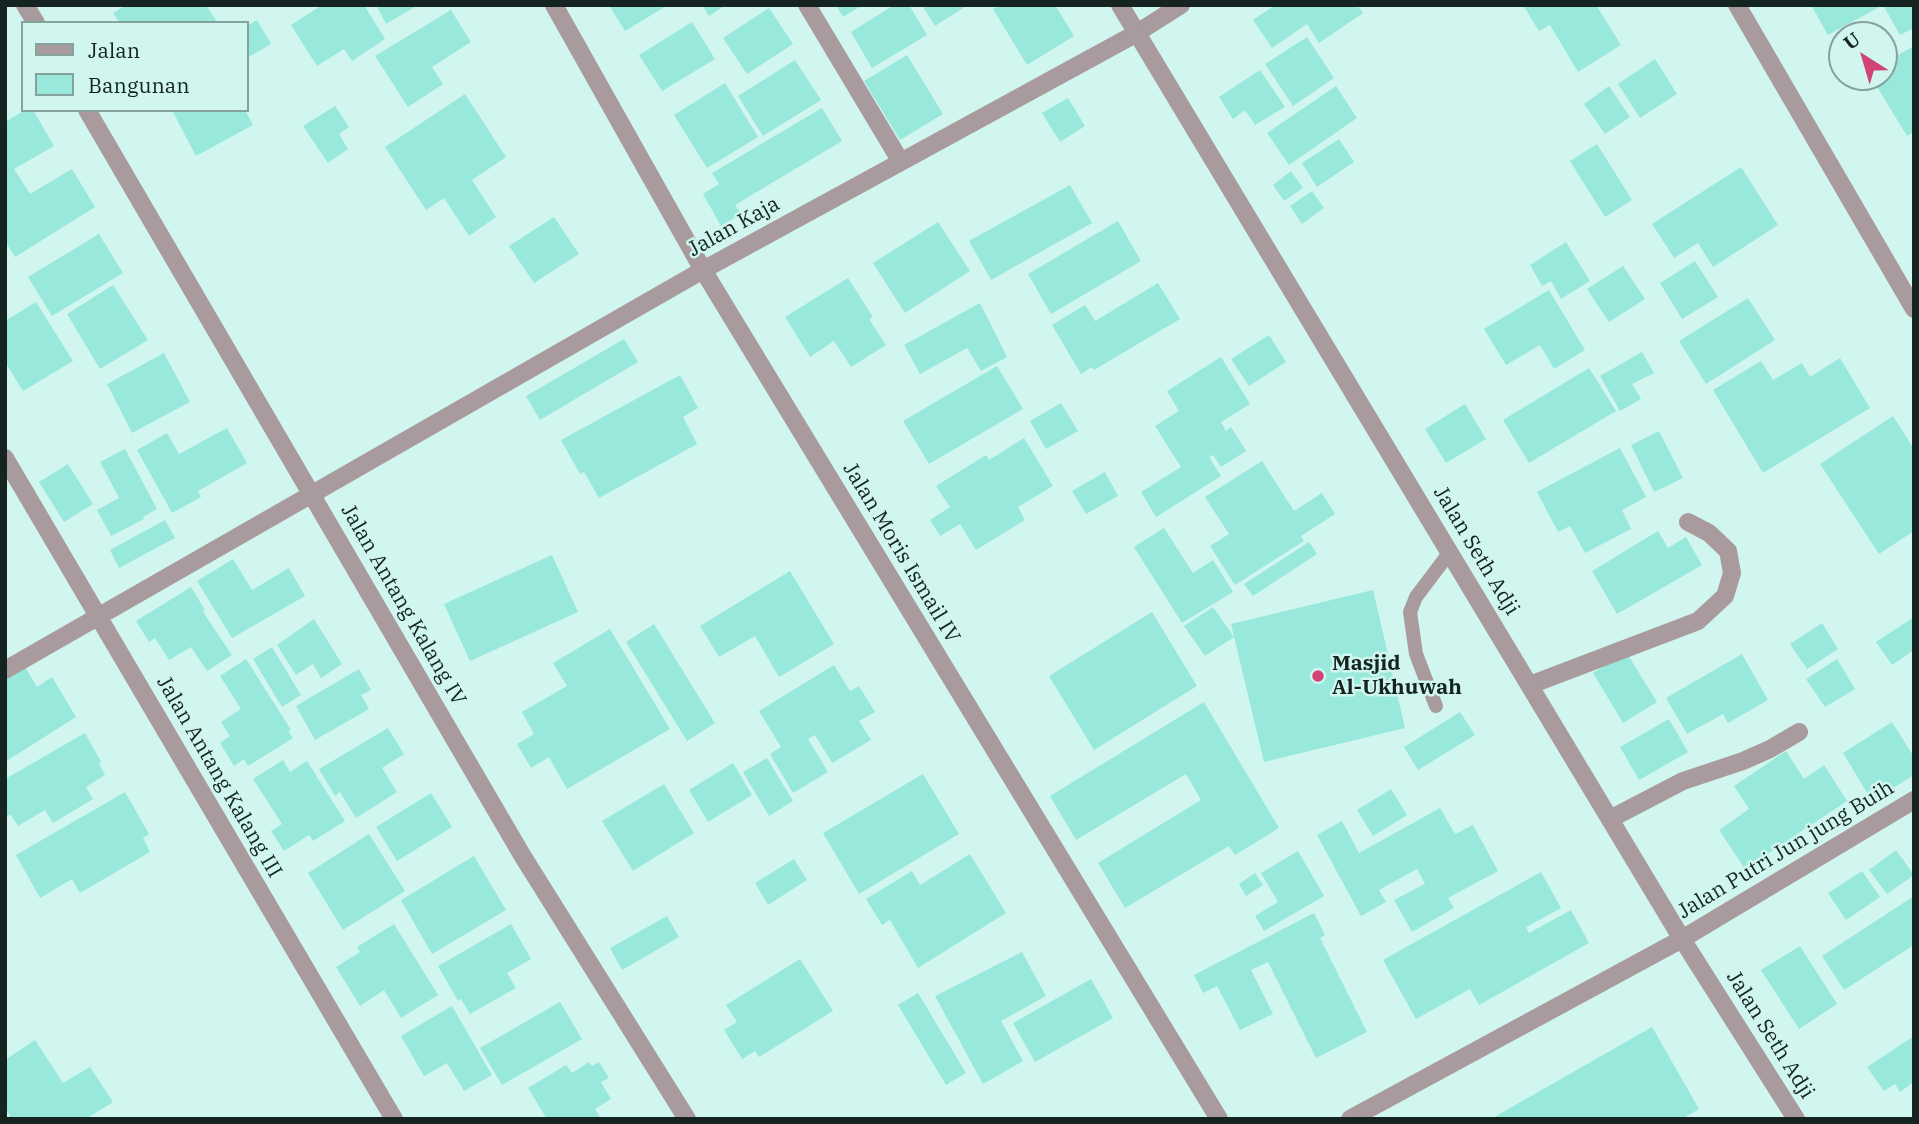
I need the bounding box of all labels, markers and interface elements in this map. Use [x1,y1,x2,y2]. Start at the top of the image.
legend [21,21,248,112]
north arrow [1828,21,1898,91]
text: U [1839,27,1865,55]
text: Jalan [88,36,140,64]
text: Bangunan [88,71,190,99]
street label: Jalan Kaja [684,192,784,262]
street label: Jalan Moris Ismail IV [837,458,965,648]
street label: Jalan Seth Adji [1428,482,1524,620]
street label: Jalan Antang Kalang IV [335,500,471,710]
place label: Masjid Al-Ukhuwah [1332,651,1462,701]
marker: Masjid Al-Ukhuwah [1310,668,1326,684]
street label: Jalan Antang Kalang III [151,672,287,882]
street label: Jalan Putri Jun jung Buih [1673,775,1899,925]
street label: Jalan Seth Adji [1721,966,1819,1104]

